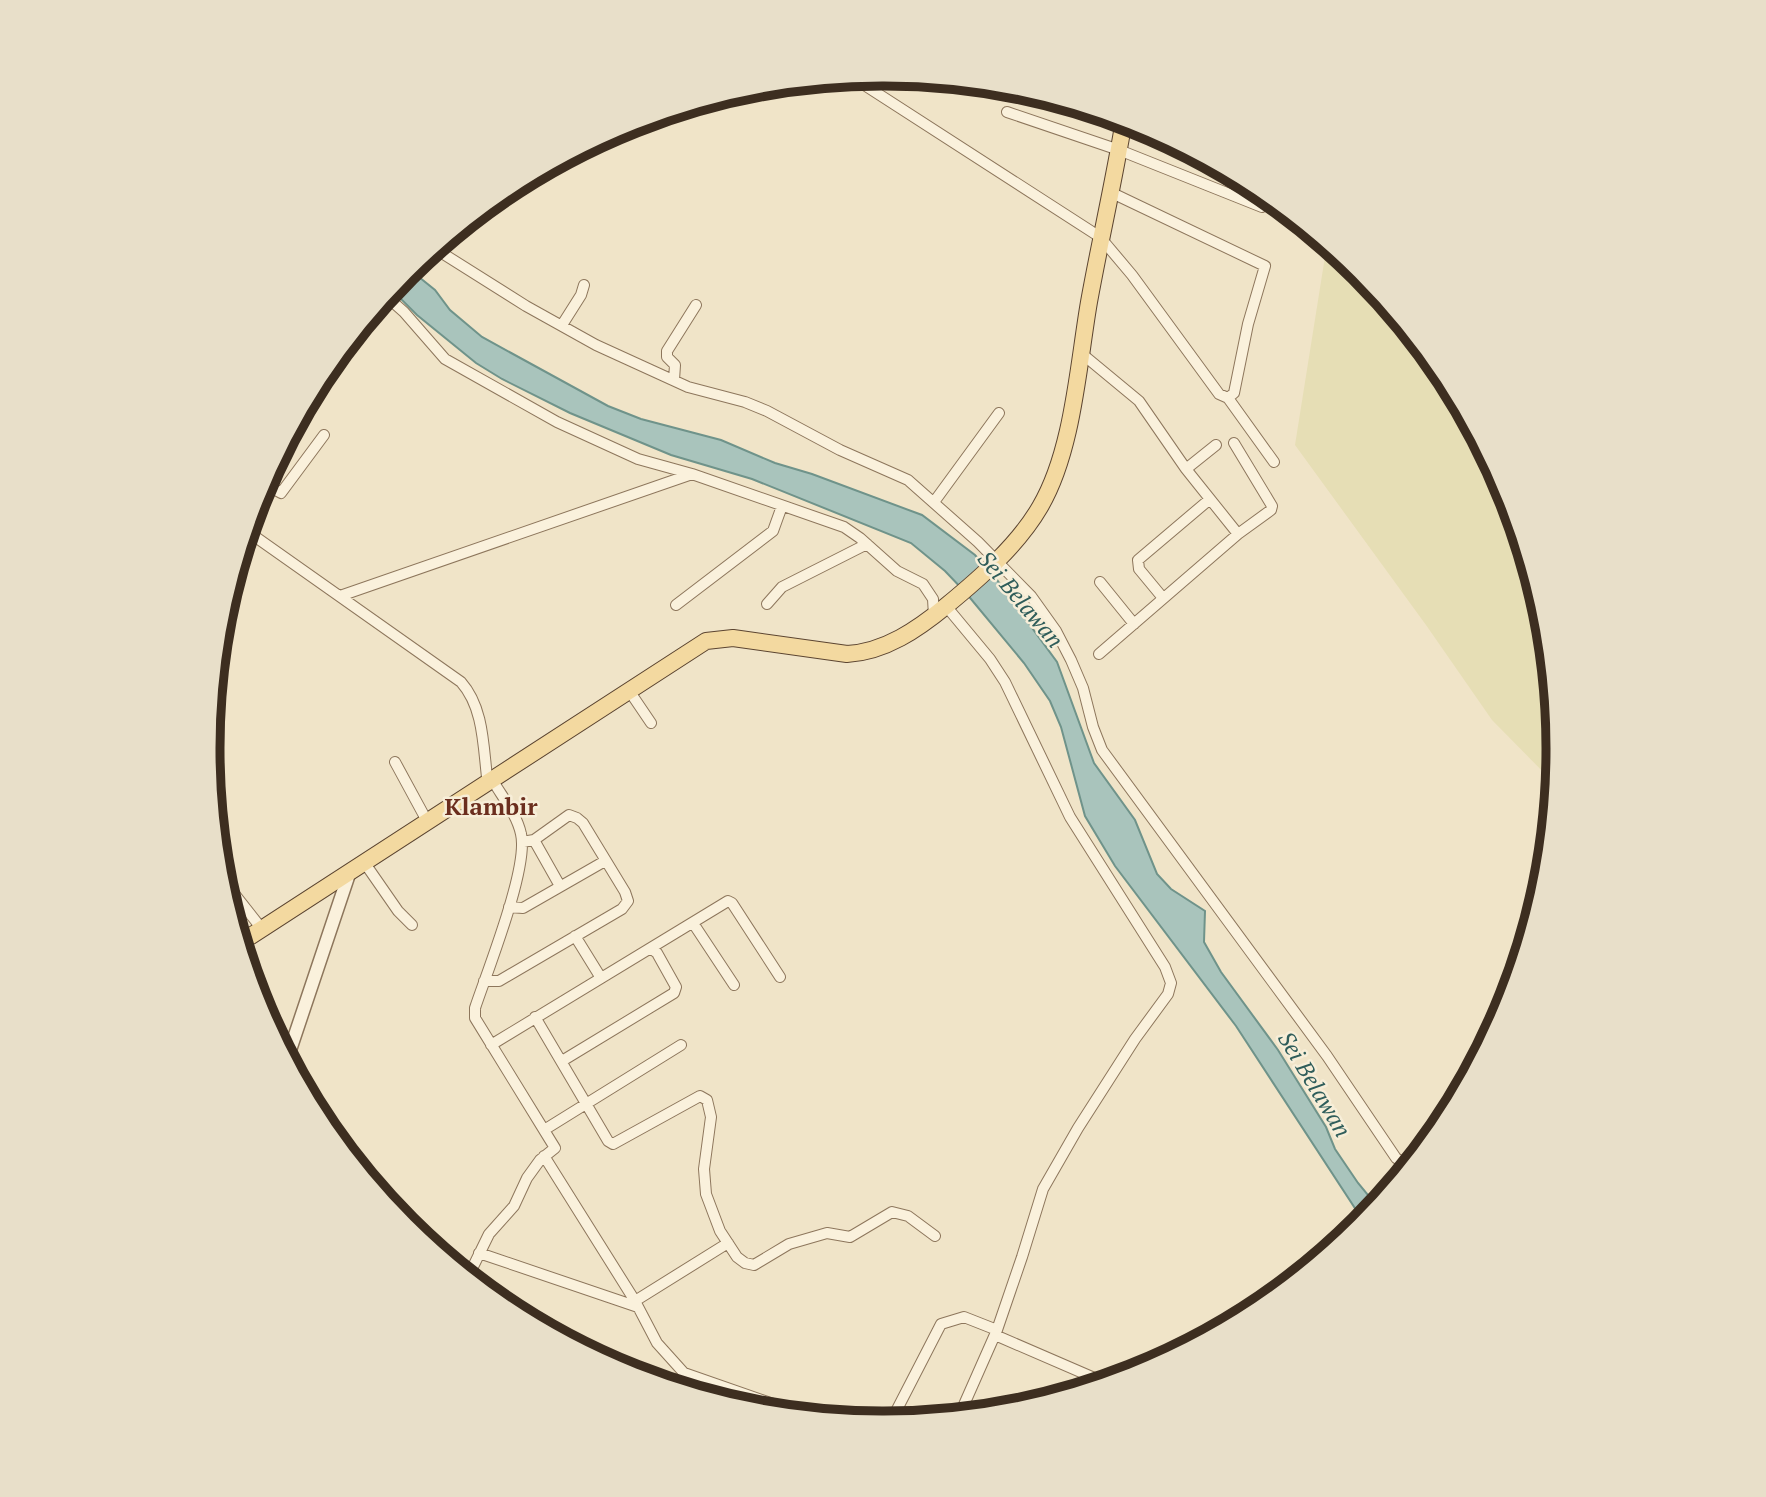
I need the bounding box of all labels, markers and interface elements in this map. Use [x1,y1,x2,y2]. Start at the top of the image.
water label: Sei Belawan [971,544,1071,654]
district label: Klambir [445,790,538,822]
water label: Sei Belawan [1271,1025,1359,1143]

